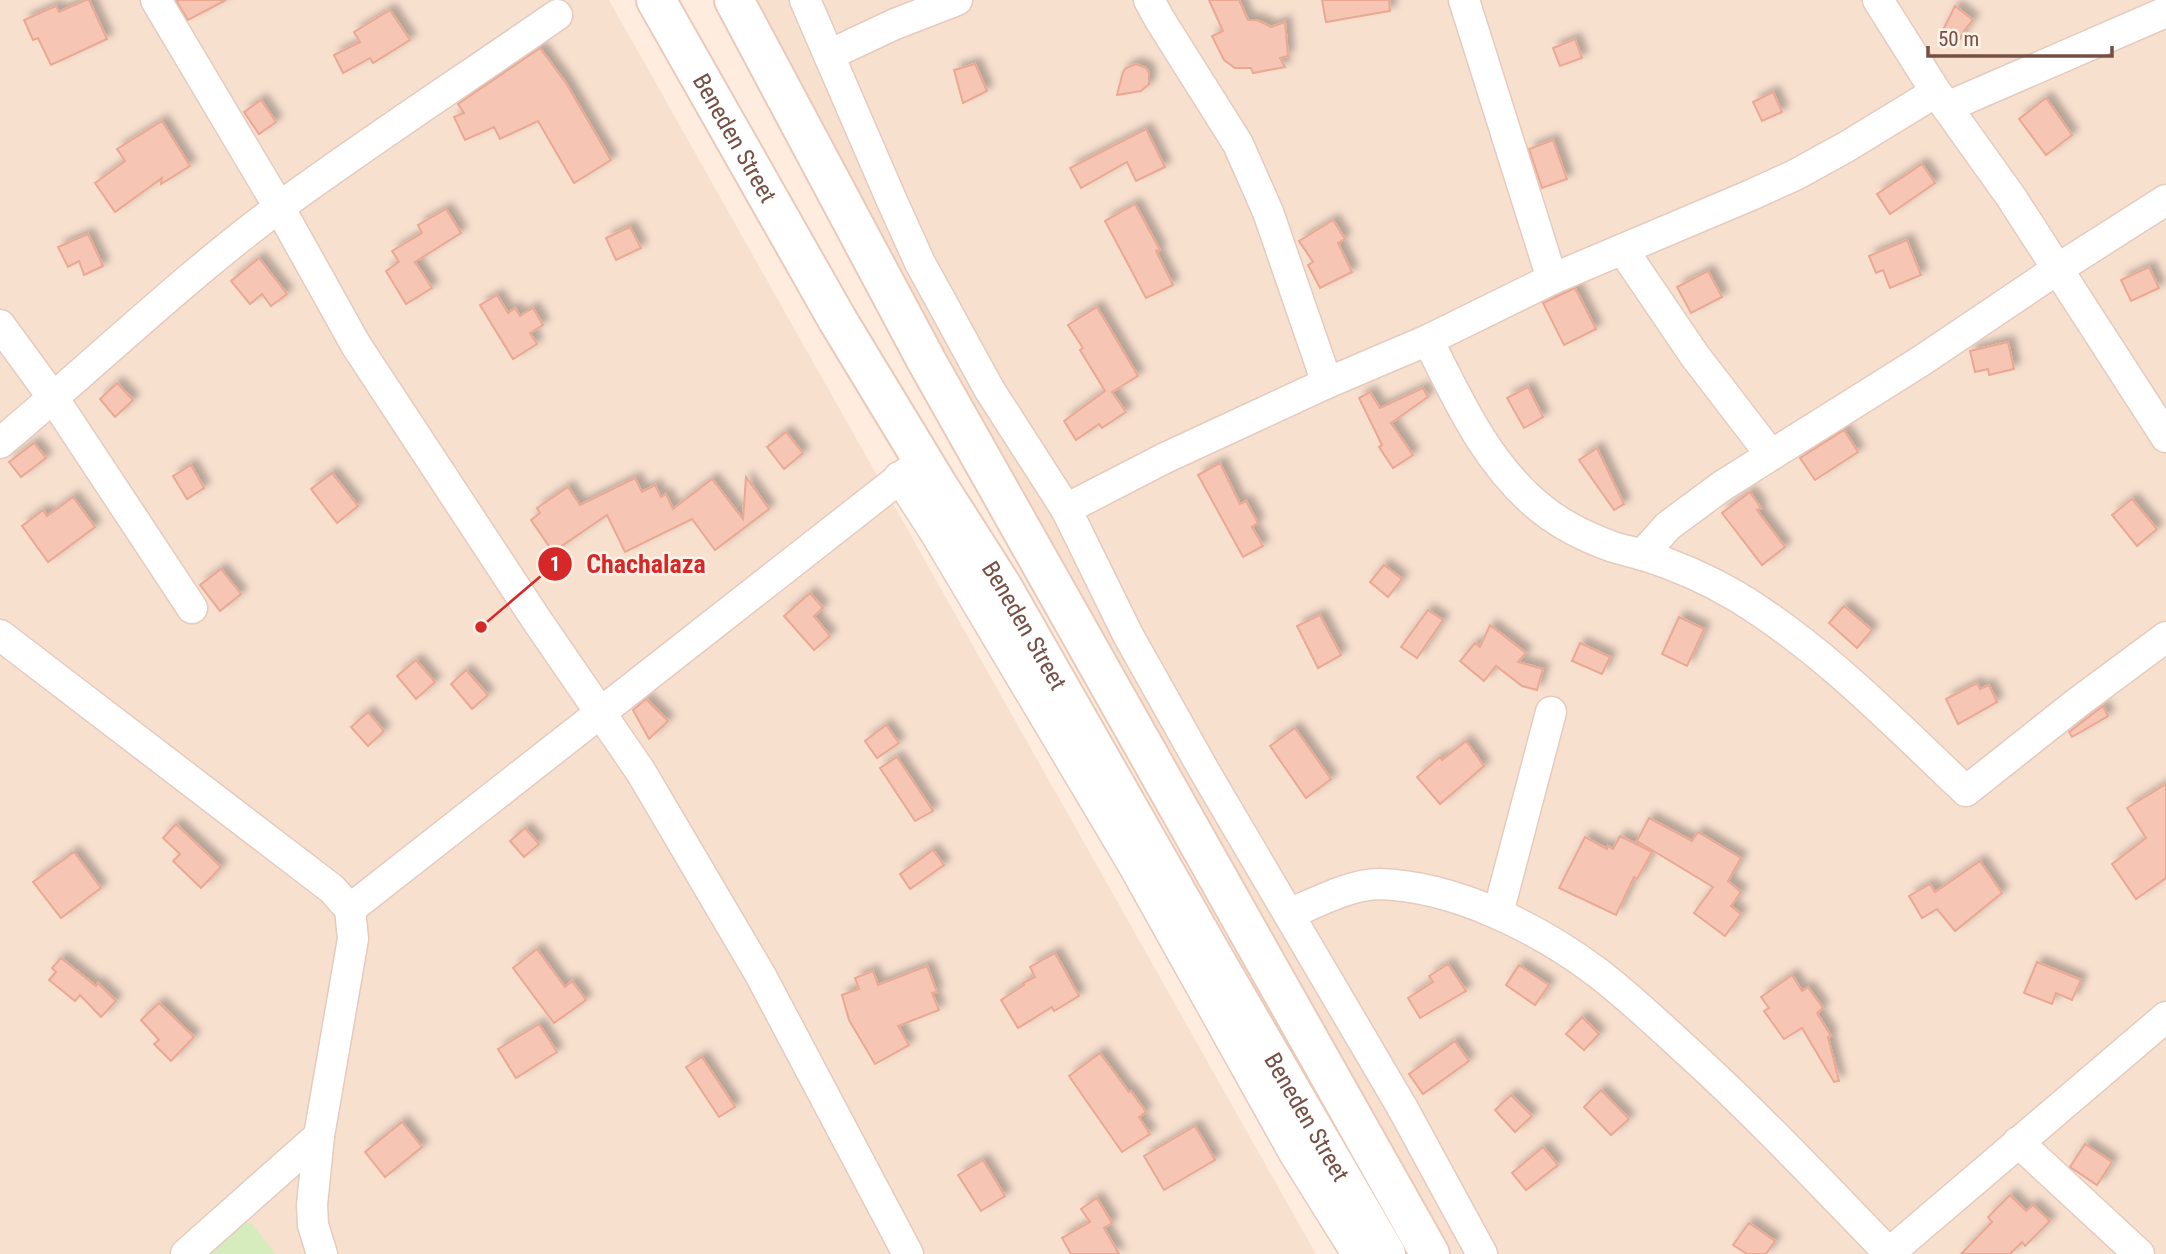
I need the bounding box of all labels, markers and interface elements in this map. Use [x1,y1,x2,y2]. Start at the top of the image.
scale bar [1928,14,2112,58]
text: 50 m [1938,27,1979,51]
street label: Beneden Street [687,69,782,208]
callout: Chachalaza [537,540,720,587]
text: Chachalaza [586,549,706,579]
text: 1 [550,552,560,576]
street label: Beneden Street [976,556,1072,695]
street label: Beneden Street [1258,1048,1355,1186]

